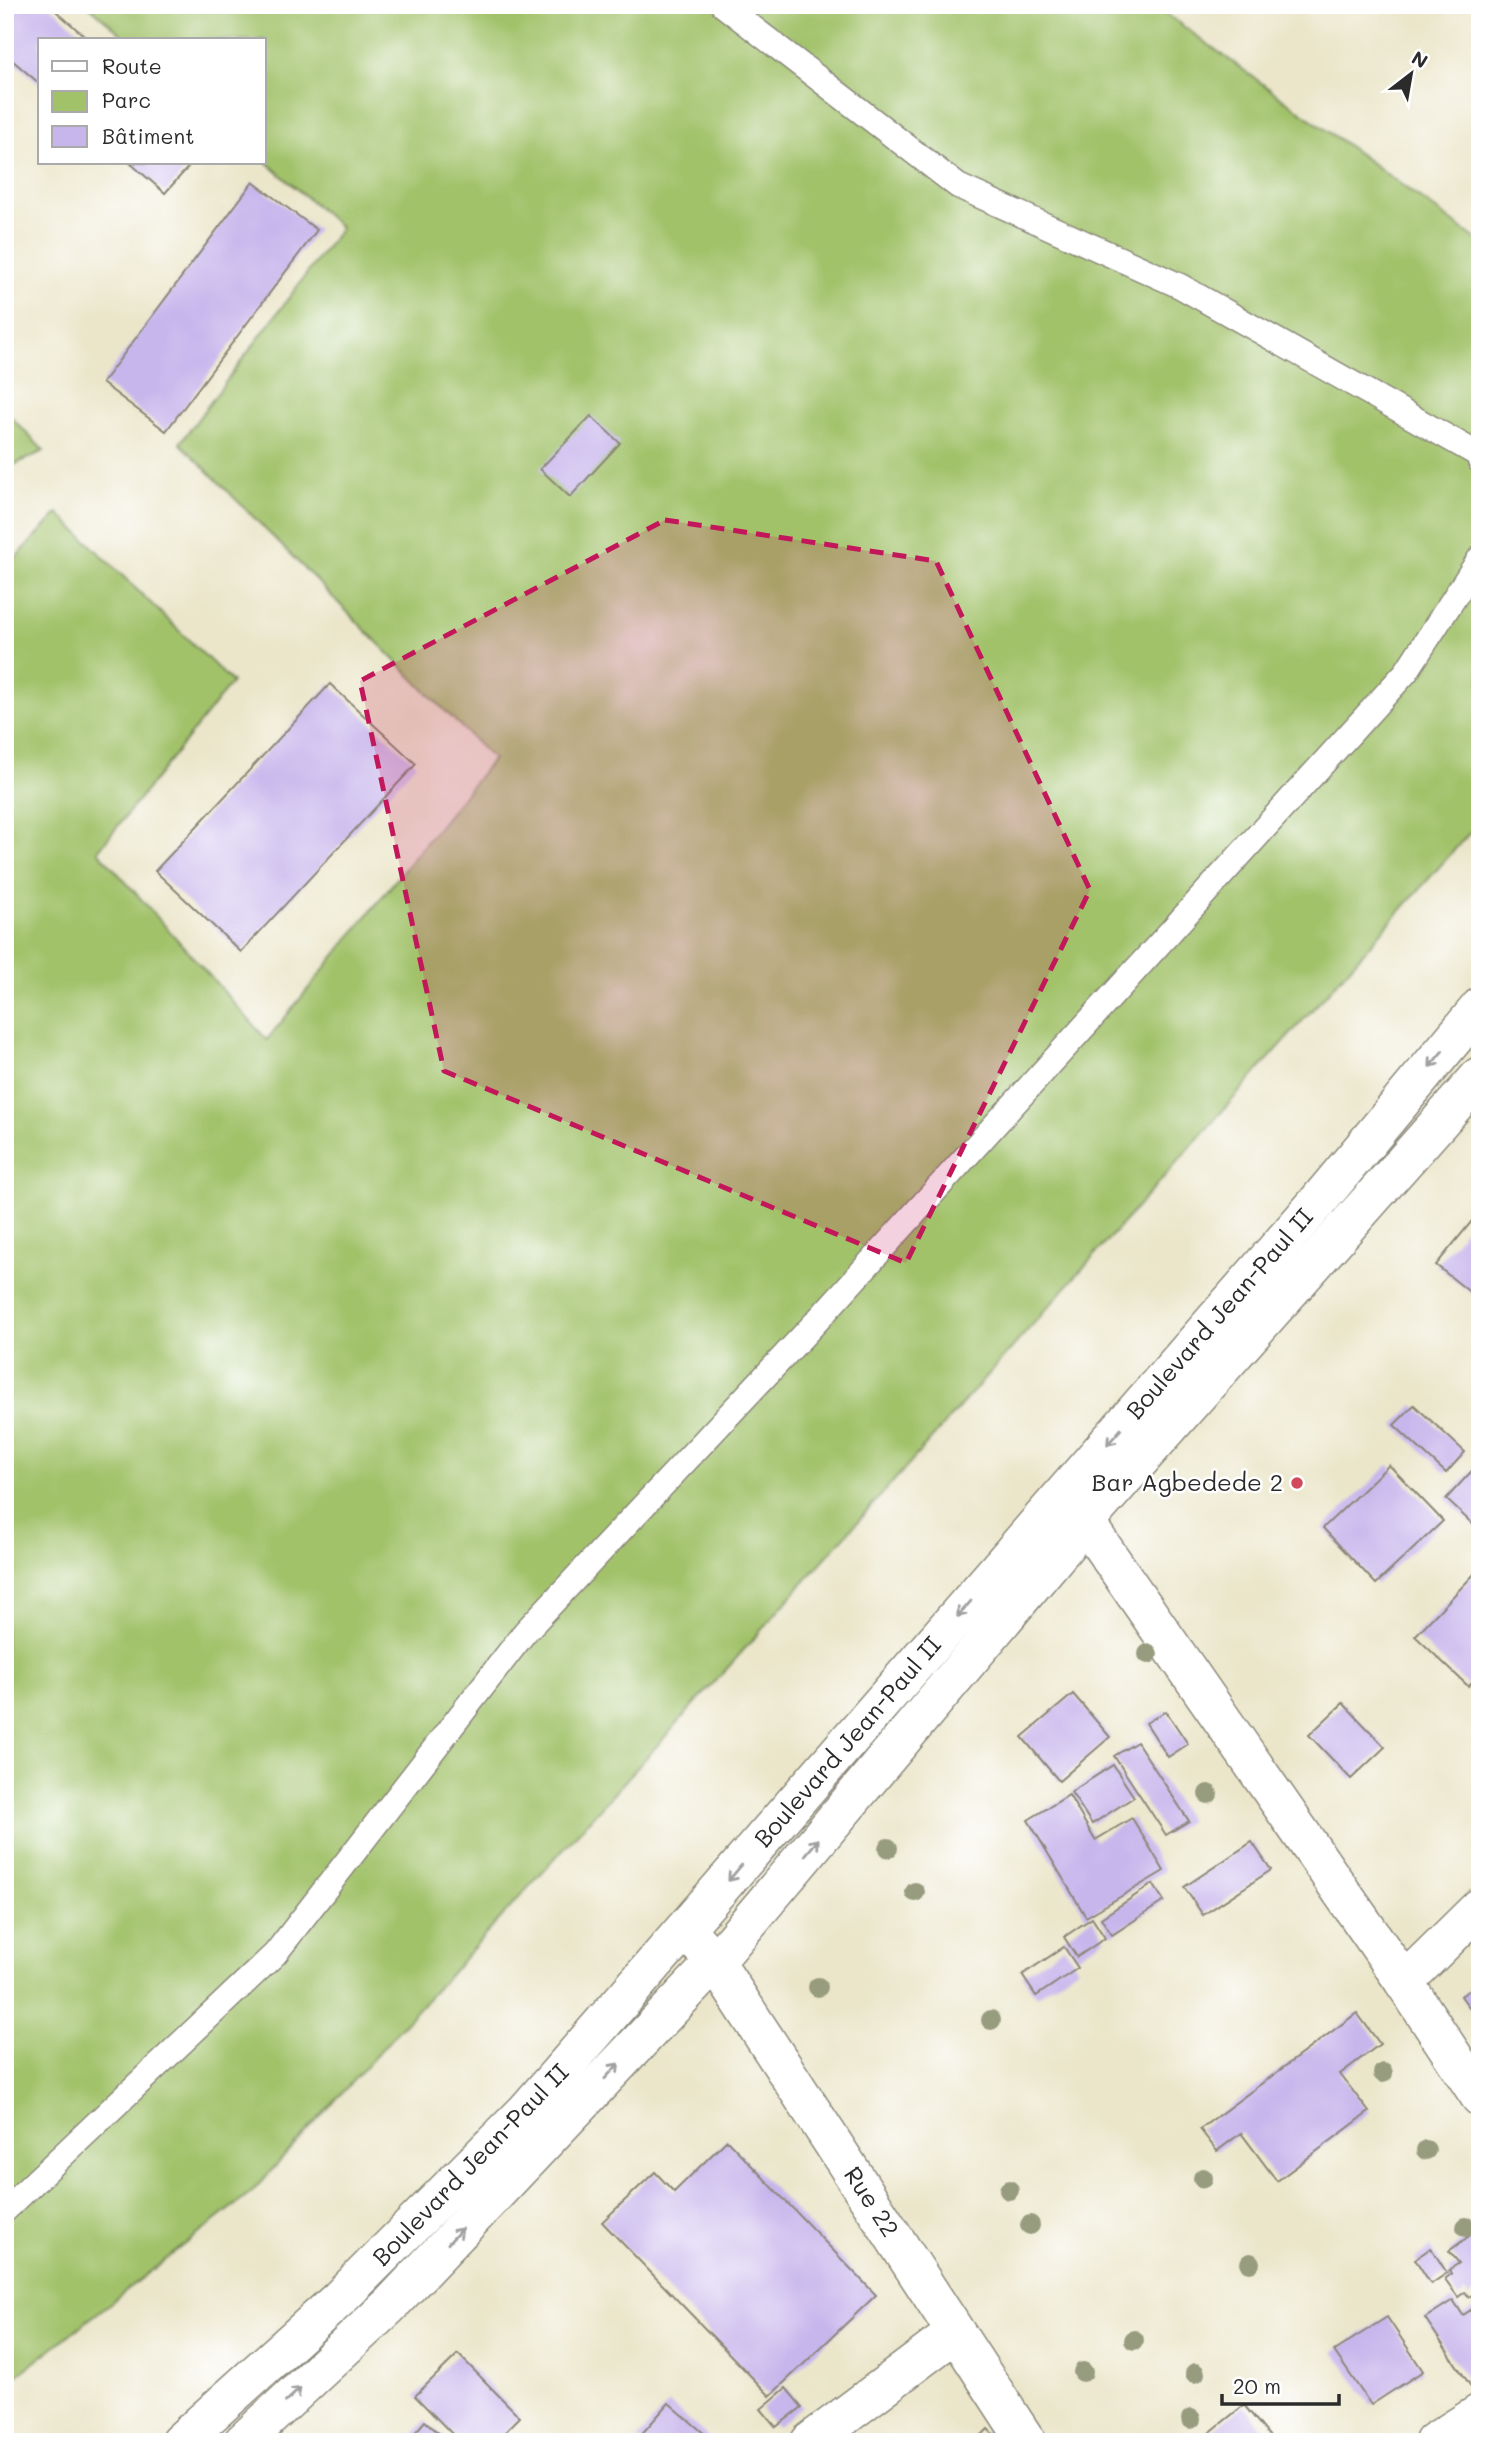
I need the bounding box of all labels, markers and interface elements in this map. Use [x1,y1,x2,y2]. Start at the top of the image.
legend [38,38,266,164]
north arrow [1376,38,1446,108]
text: N [1407,45,1433,73]
text: Route [102,52,162,79]
text: Parc [102,86,151,113]
text: Bâtiment [102,122,194,149]
one-way arrow [1428,1050,1444,1068]
street label: Boulevard Jean-Paul II [1119,1201,1319,1425]
one-way arrow [1106,1428,1122,1446]
place label: Bar Agbedede 2 [1092,1466,1283,1497]
marker: Bar Agbedede 2 [1289,1475,1305,1491]
one-way arrow [956,1600,972,1618]
street label: Boulevard Jean-Paul II [747,1629,947,1853]
one-way arrow [804,1838,820,1856]
one-way arrow [727,1864,743,1882]
street label: Boulevard Jean-Paul II [365,2056,575,2272]
one-way arrow [603,2063,620,2080]
street label: Rue 22 [838,2160,906,2242]
one-way arrow [447,2228,464,2245]
scale bar [1222,2363,1340,2407]
text: 20 m [1233,2372,1281,2399]
one-way arrow [284,2387,301,2404]

